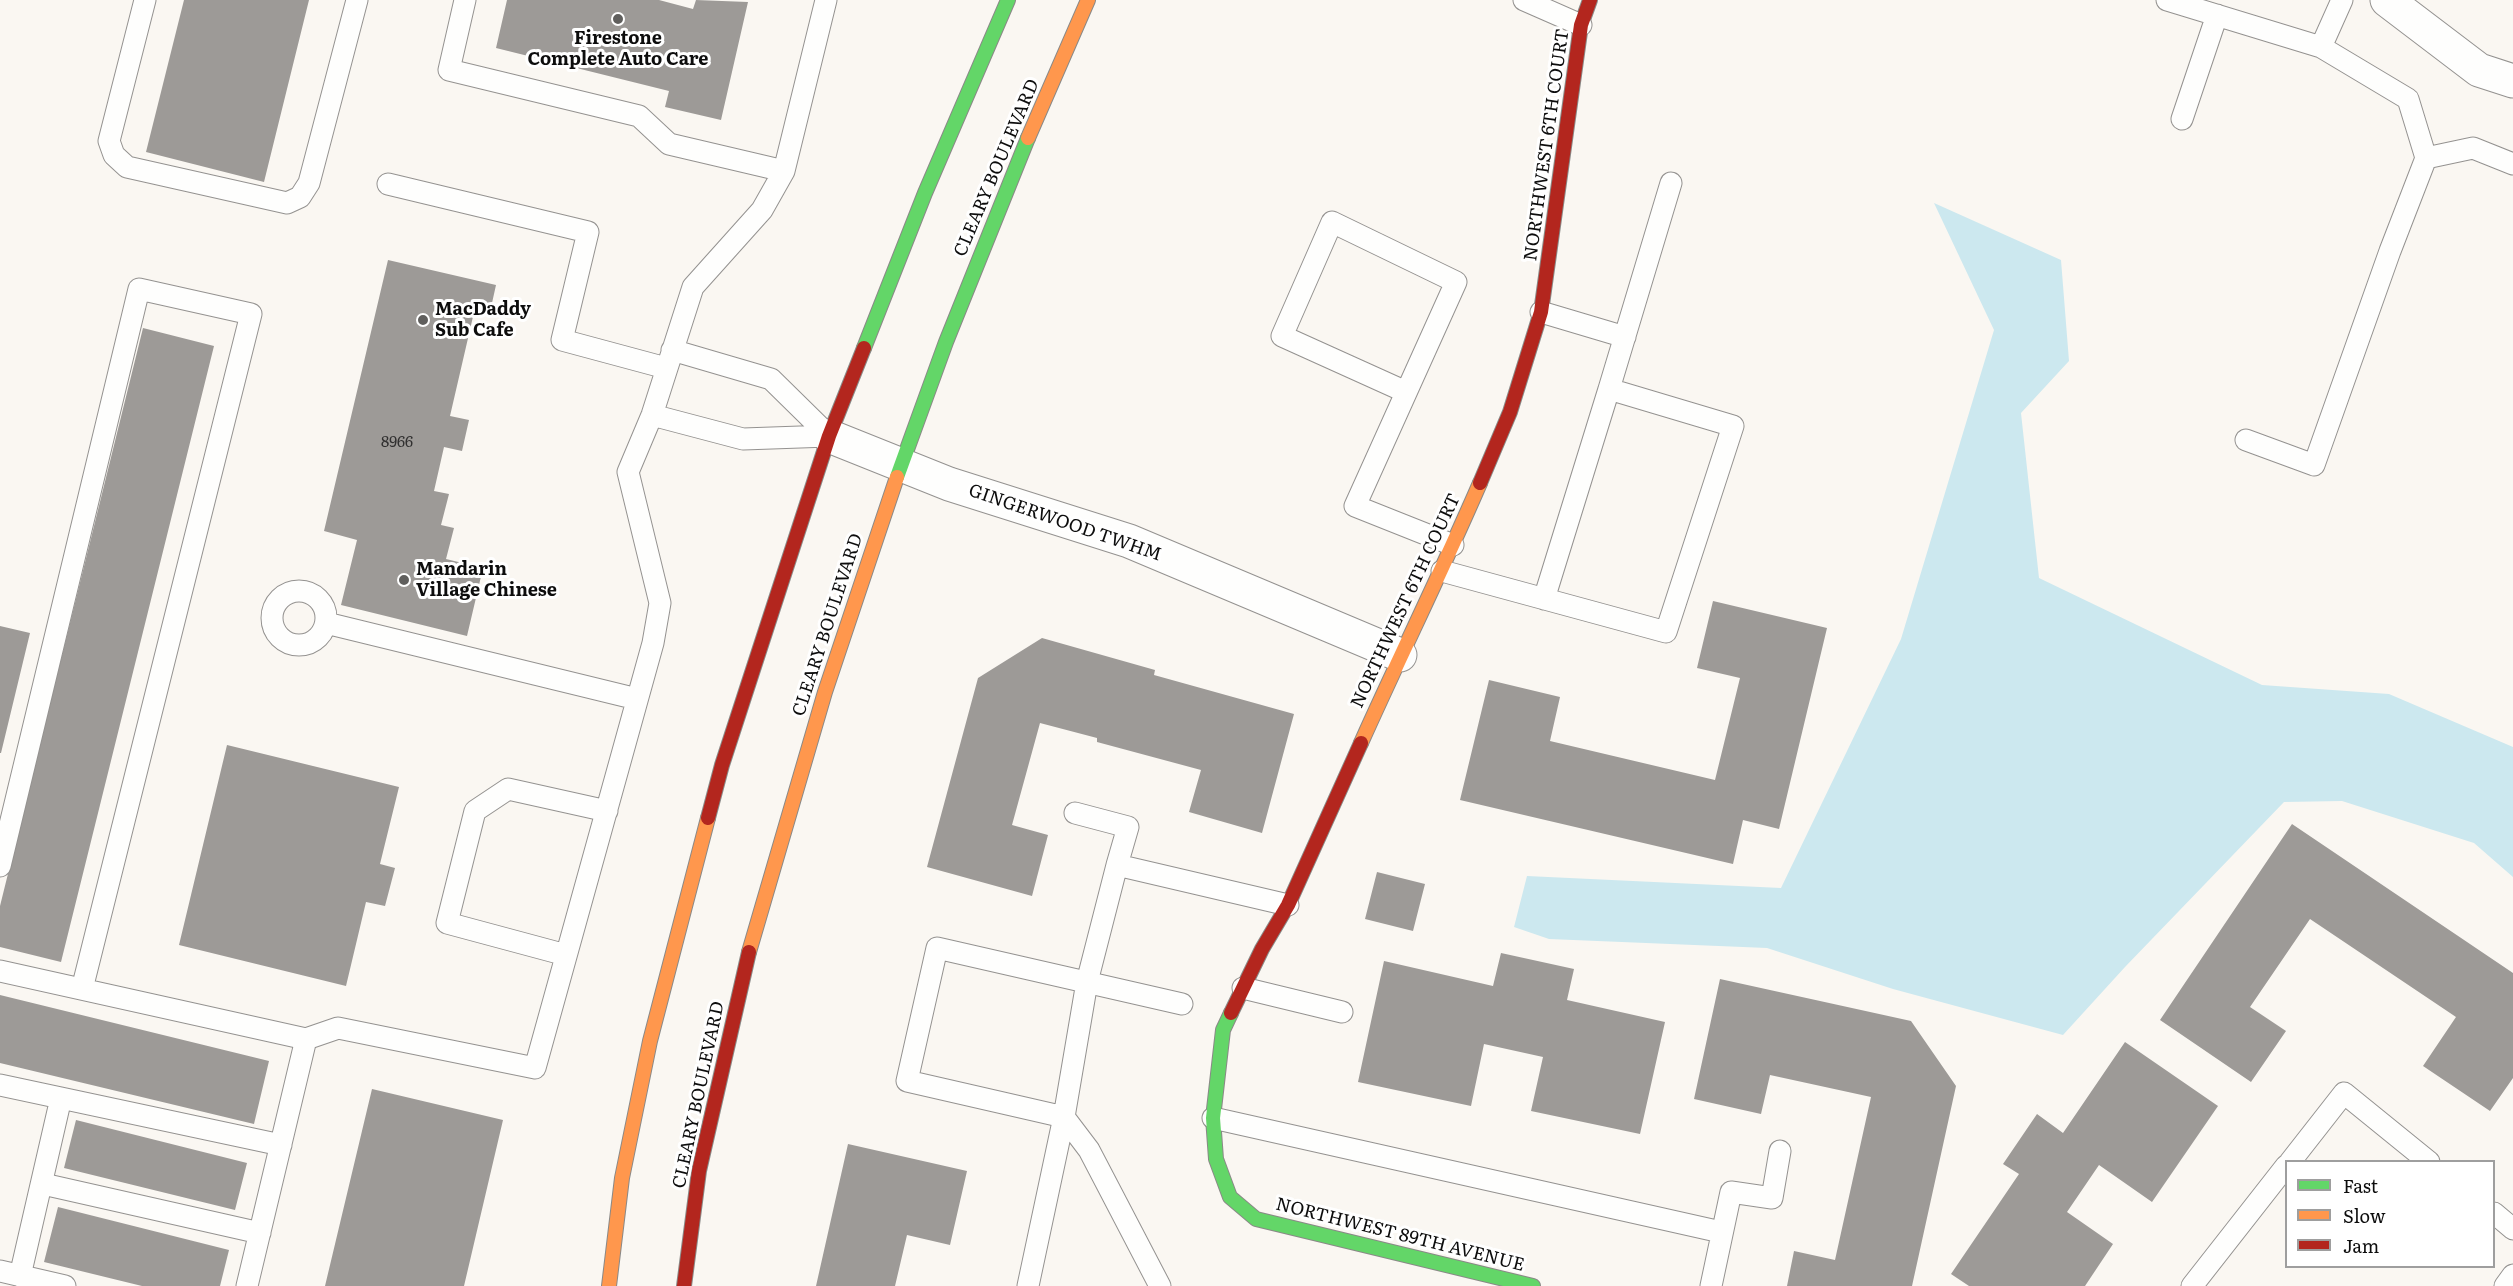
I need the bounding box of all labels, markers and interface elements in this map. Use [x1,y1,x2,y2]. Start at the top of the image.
marker: Firestone Complete Auto Care [611,12,625,26]
place label: Firestone Complete Auto Care [527,28,709,70]
street label: NORTHWEST 6TH COURT [1520,28,1574,262]
street label: CLEARY BOULEVARD [950,76,1044,260]
place label: MacDaddy Sub Cafe [435,299,531,342]
marker: MacDaddy Sub Cafe [416,313,430,327]
house number: 8966 [381,434,413,452]
street label: GINGERWOOD TWHM [966,480,1164,566]
street label: NORTHWEST 6TH COURT [1347,490,1465,712]
street label: CLEARY BOULEVARD [788,531,868,719]
place label: Mandarin Village Chinese [416,559,557,602]
marker: Mandarin Village Chinese [397,573,411,587]
street label: CLEARY BOULEVARD [669,1000,729,1190]
legend [2285,1160,2495,1268]
text: Fast [2343,1172,2378,1199]
street label: NORTHWEST 89TH AVENUE [1274,1194,1526,1276]
text: Slow [2343,1202,2385,1229]
text: Jam [2343,1232,2379,1259]

